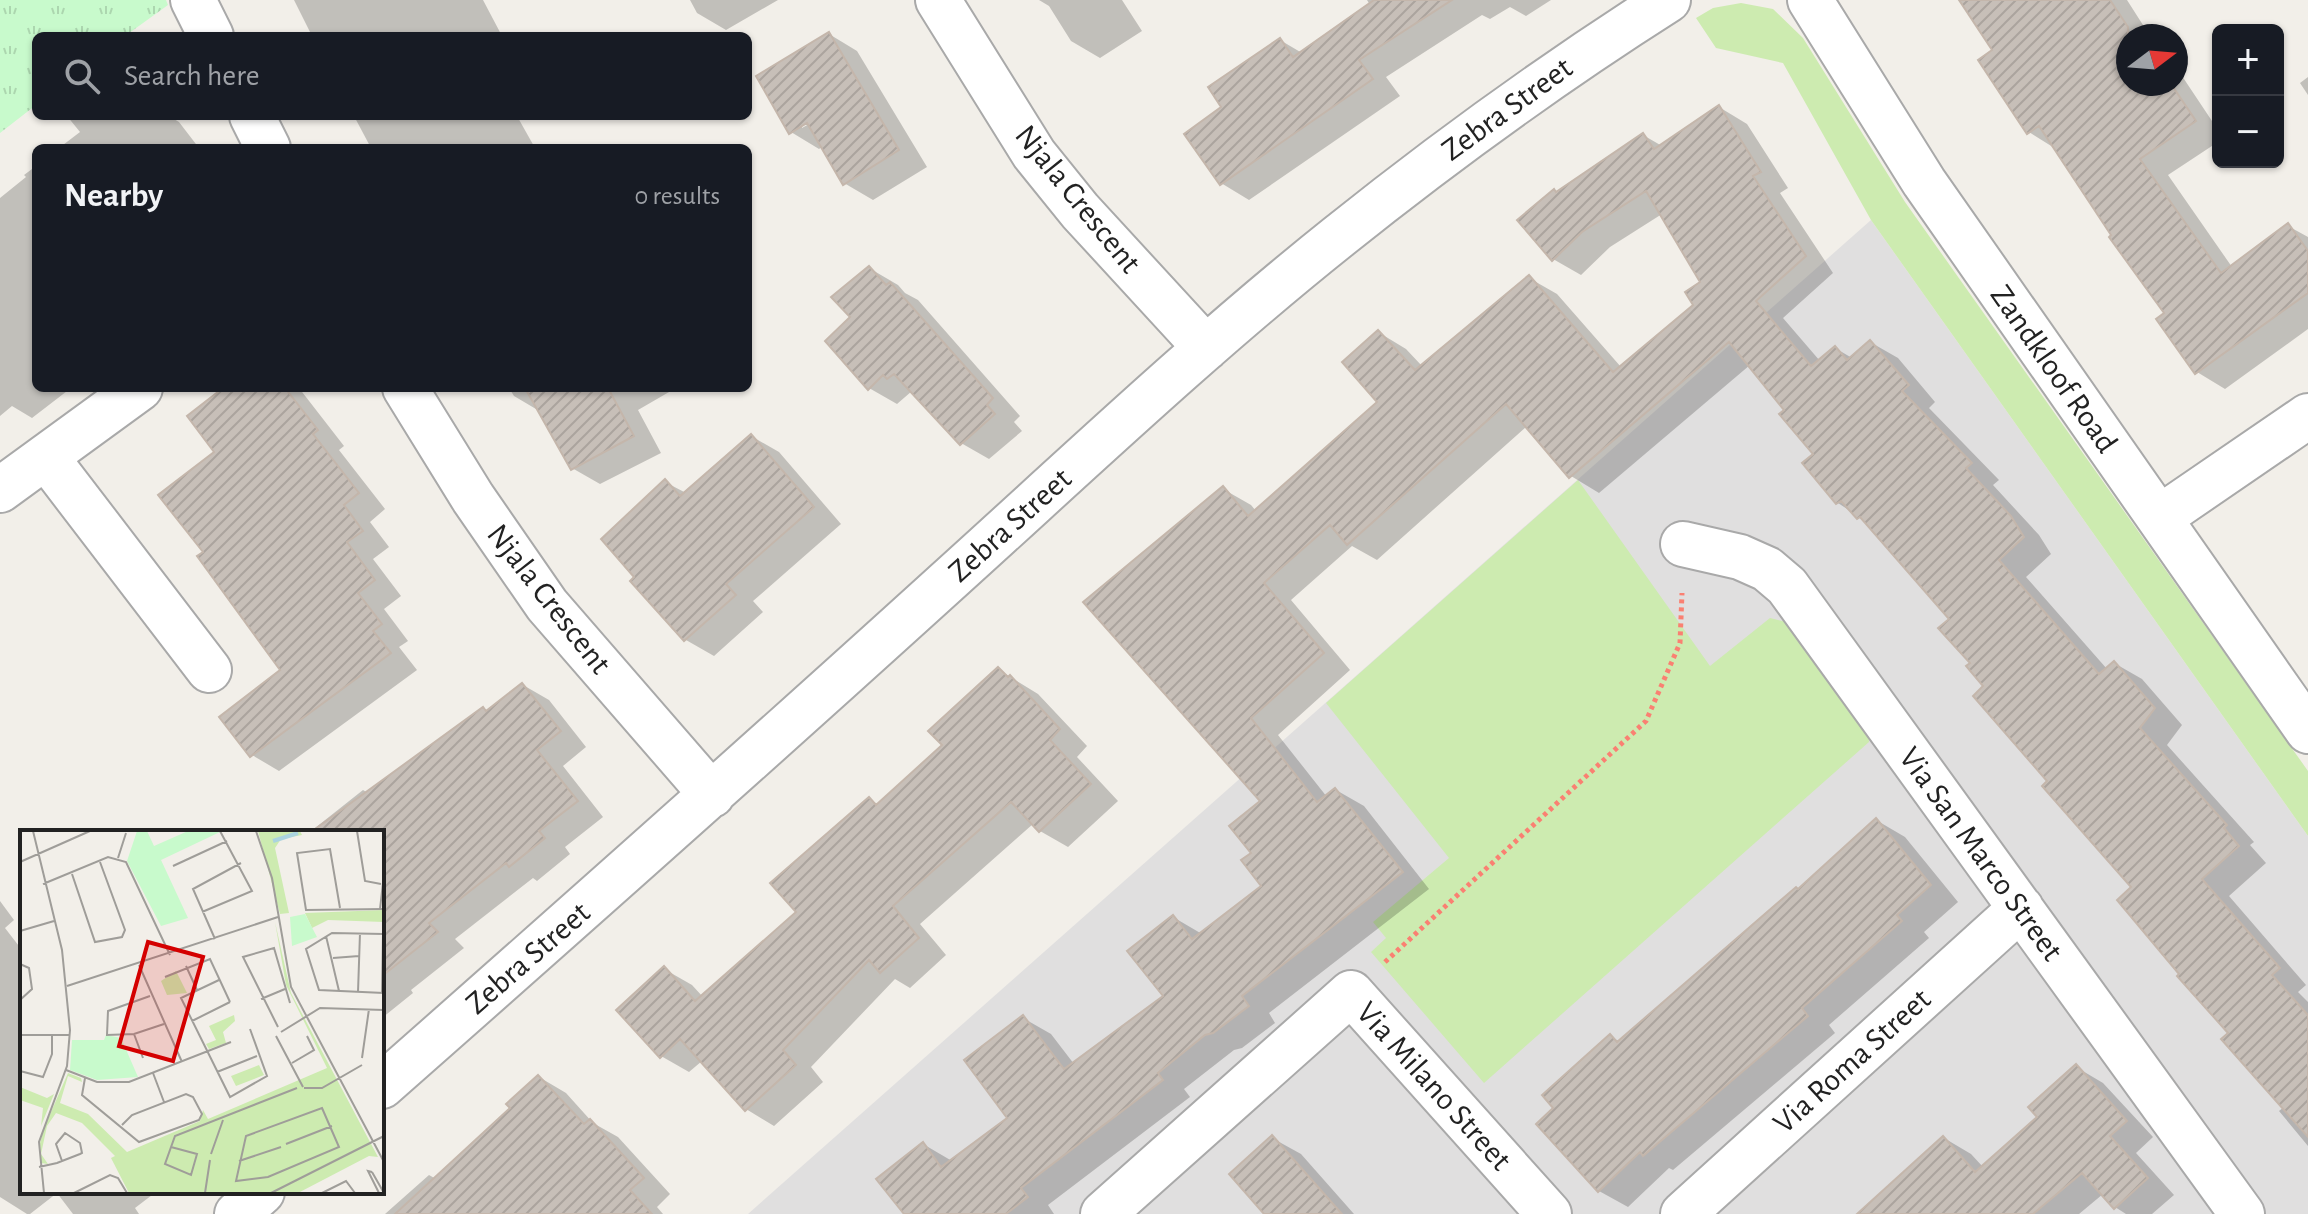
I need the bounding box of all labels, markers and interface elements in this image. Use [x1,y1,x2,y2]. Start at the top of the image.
north arrow [2116,24,2188,96]
map controls [2212,24,2284,168]
button: + [2212,24,2284,96]
search box [32,32,752,120]
street label: Zebra Street [1436,51,1578,167]
icon: search [60,54,104,98]
text: Search here [124,61,260,91]
button: − [2212,96,2284,168]
street label: Njala Crescent [1009,119,1147,279]
text: Nearby [64,179,163,213]
text: 0 results [634,183,720,209]
street label: Zandkloof Road [1985,279,2123,459]
street label: Zebra Street [943,462,1077,588]
street label: Njala Crescent [481,518,617,680]
street label: Via San Marco Street [1893,741,2069,967]
inset map [20,830,384,1194]
street label: Zebra Street [460,896,596,1020]
street label: Via Roma Street [1767,983,1937,1139]
street label: Via Milano Street [1350,996,1518,1176]

